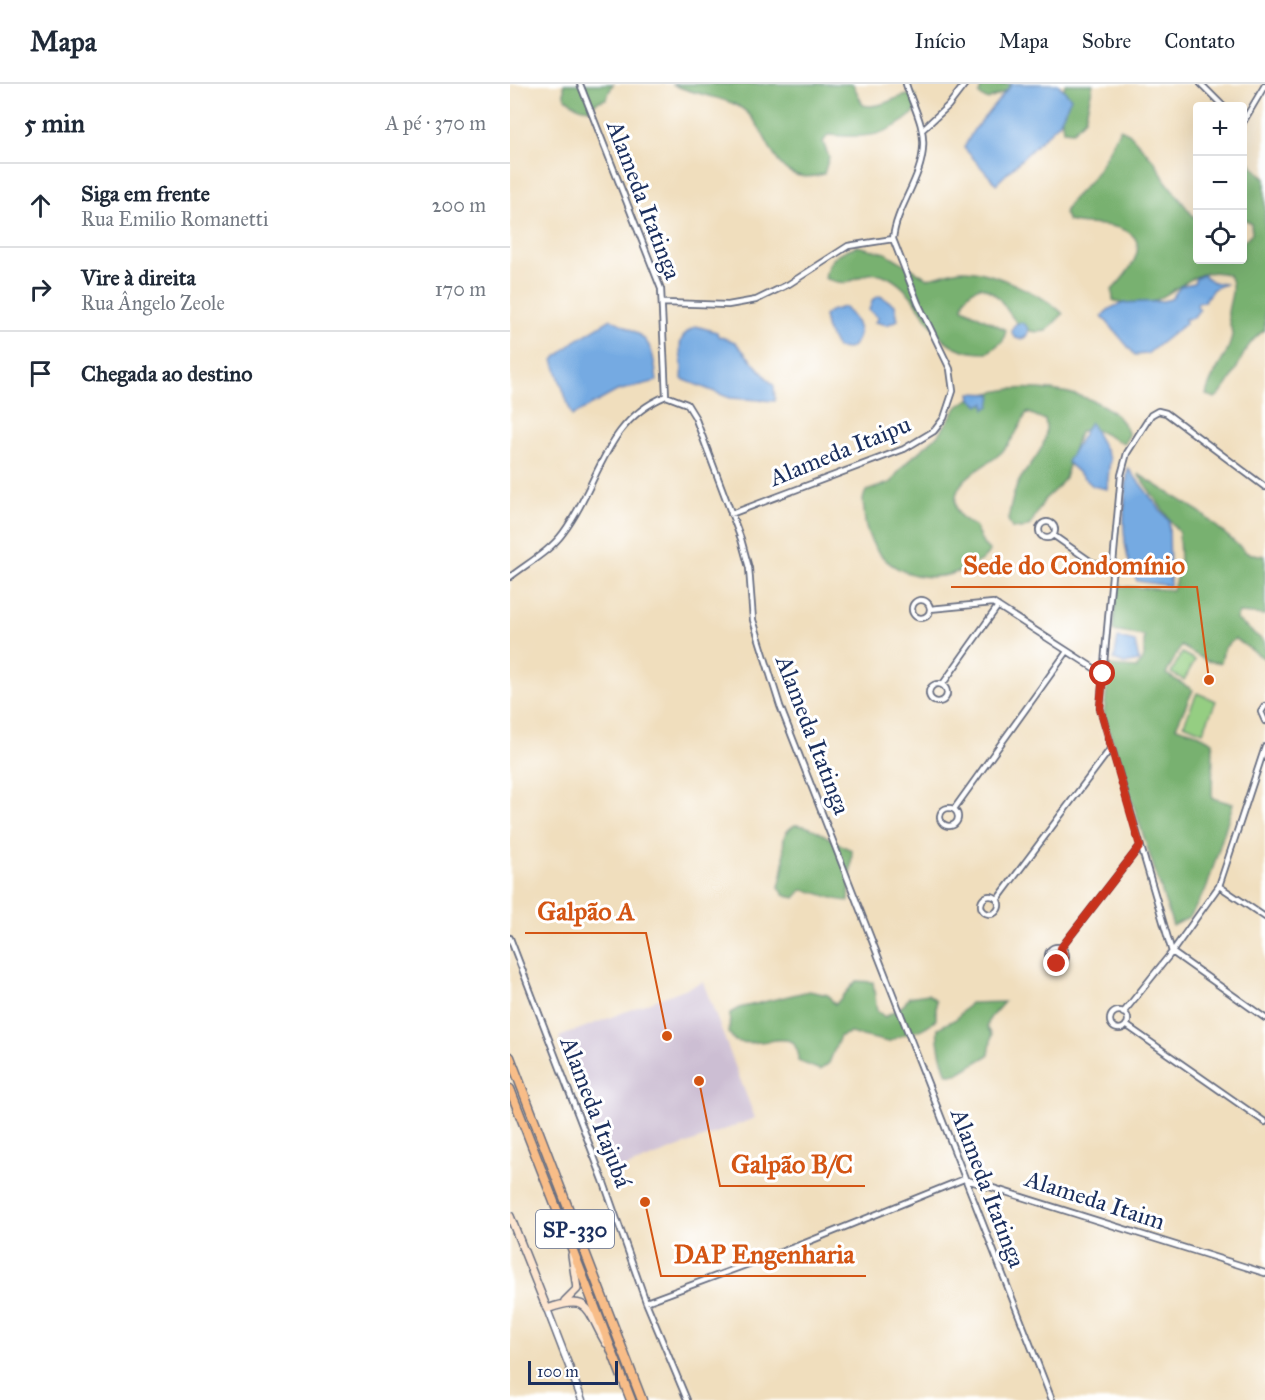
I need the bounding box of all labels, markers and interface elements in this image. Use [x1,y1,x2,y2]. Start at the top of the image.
text: Mapa [30,24,97,59]
text: Início [915,28,966,54]
text: Mapa [999,28,1049,54]
text: Sobre [1082,28,1131,54]
text: Contato [1164,28,1235,54]
map controls [1193,102,1247,264]
button: + [1193,102,1247,156]
text: 5 min [24,107,85,139]
text: A pé · 370 m [385,111,486,135]
street label: Alameda Itatinga [600,115,688,285]
button: − [1193,156,1247,210]
text: Siga em frente [81,180,210,207]
icon: ahead [24,189,57,222]
text: 200 m [432,193,486,217]
text: Rua Emilio Romanetti [81,207,268,231]
button: locate [1193,210,1247,264]
text: Vire à direita [81,264,196,291]
icon: right [24,273,57,306]
text: 170 m [435,277,486,301]
text: Rua Ângelo Zeole [81,291,225,315]
icon: arrive [24,357,57,390]
text: Chegada ao destino [81,360,252,387]
street label: Alameda Itaipu [764,409,915,493]
callout: Sede do Condomínio [951,543,1197,587]
text: Sede do Condomínio [963,549,1185,581]
street label: Alameda Itatinga [769,650,857,820]
route start [1089,660,1115,686]
callout: Galpão A [525,889,646,933]
text: Galpão A [537,895,635,927]
route end [1043,950,1069,976]
street label: Alameda Itajubá [553,1031,639,1192]
street label: Alameda Itatinga [944,1103,1032,1273]
callout: Galpão B/C [720,1142,865,1186]
text: Galpão B/C [731,1148,853,1180]
street label: Alameda Itaim [1020,1163,1169,1237]
road number: SP-330 [536,1210,614,1248]
callout: DAP Engenharia [661,1232,866,1276]
text: DAP Engenharia [673,1238,856,1271]
scale bar [528,1358,618,1386]
text: 100 m [537,1362,579,1381]

